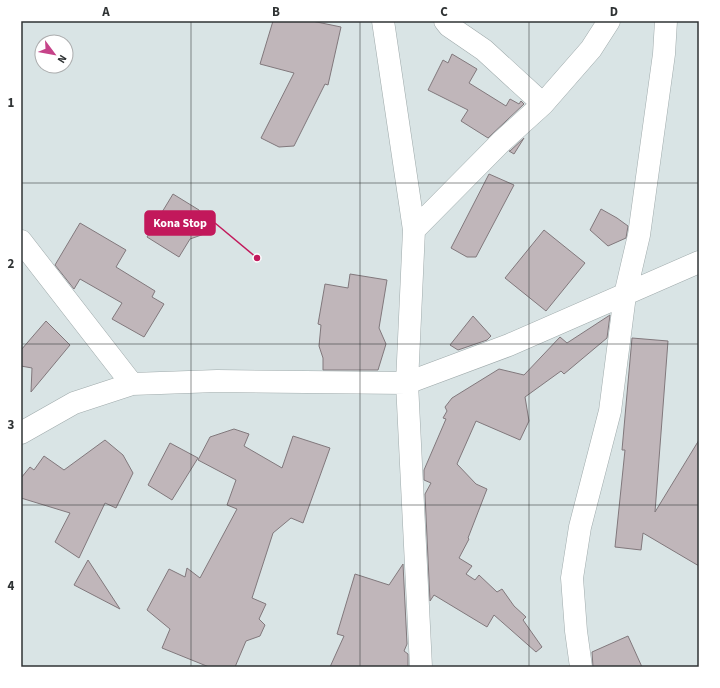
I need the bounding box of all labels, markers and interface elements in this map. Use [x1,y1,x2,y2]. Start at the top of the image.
text: A [101,3,110,21]
text: B [272,3,280,21]
text: C [440,3,448,21]
text: D [610,3,618,21]
north arrow [34,34,74,74]
text: N [54,52,70,66]
text: 1 [8,94,15,112]
callout: Kona Stop [145,211,215,235]
text: Kona Stop [153,215,207,232]
text: 2 [8,255,15,273]
text: 3 [8,416,15,434]
text: 4 [8,577,15,595]

